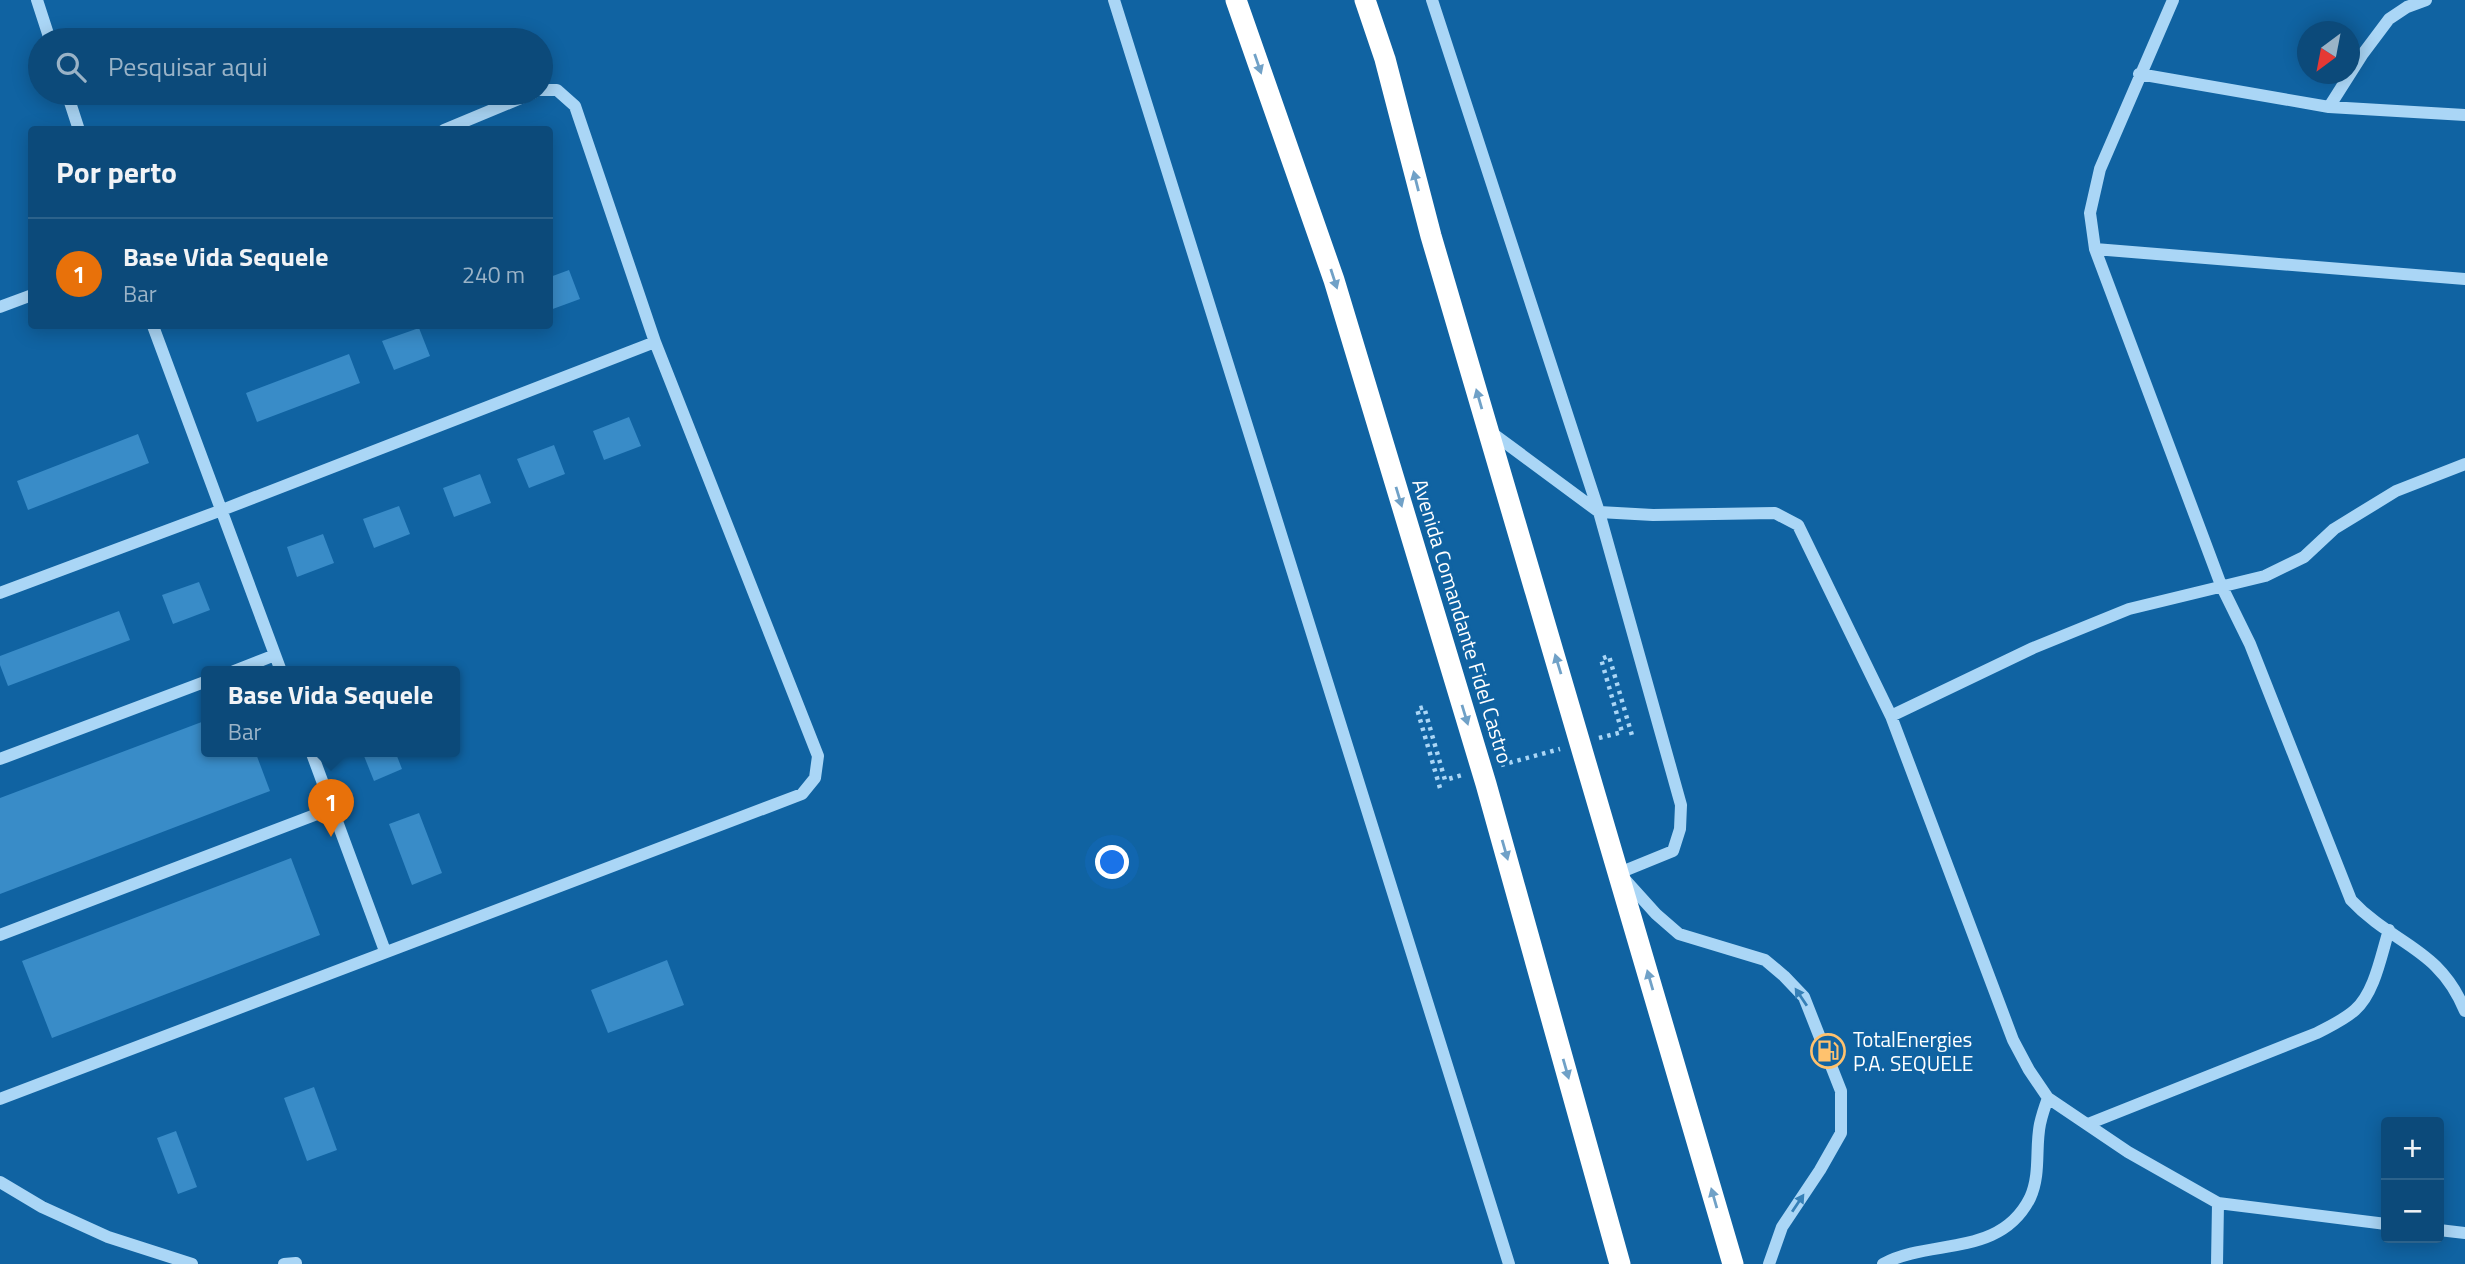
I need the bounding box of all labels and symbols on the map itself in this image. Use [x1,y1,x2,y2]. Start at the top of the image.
north arrow [2297,21,2360,84]
one-way arrow [1253,54,1264,75]
one-way arrow [1410,169,1421,191]
one-way arrow [1329,269,1339,290]
one-way arrow [1473,389,1483,410]
street label: Avenida Comandante Fidel Castro [1404,475,1522,767]
one-way arrow [1395,487,1405,508]
one-way arrow [1552,654,1562,675]
one-way arrow [1461,704,1471,725]
pin: 1 [308,779,354,837]
one-way arrow [1500,840,1510,861]
your location [1095,845,1129,879]
one-way arrow [1645,969,1655,990]
one-way arrow [1794,988,1808,1006]
place label: TotalEnergies P.A. SEQUELE [1853,1023,1973,1079]
fuel station icon: TotalEnergies P.A. SEQUELE [1809,1032,1847,1070]
one-way arrow [1562,1059,1572,1080]
one-way arrow [1708,1187,1719,1209]
one-way arrow [1791,1194,1805,1212]

